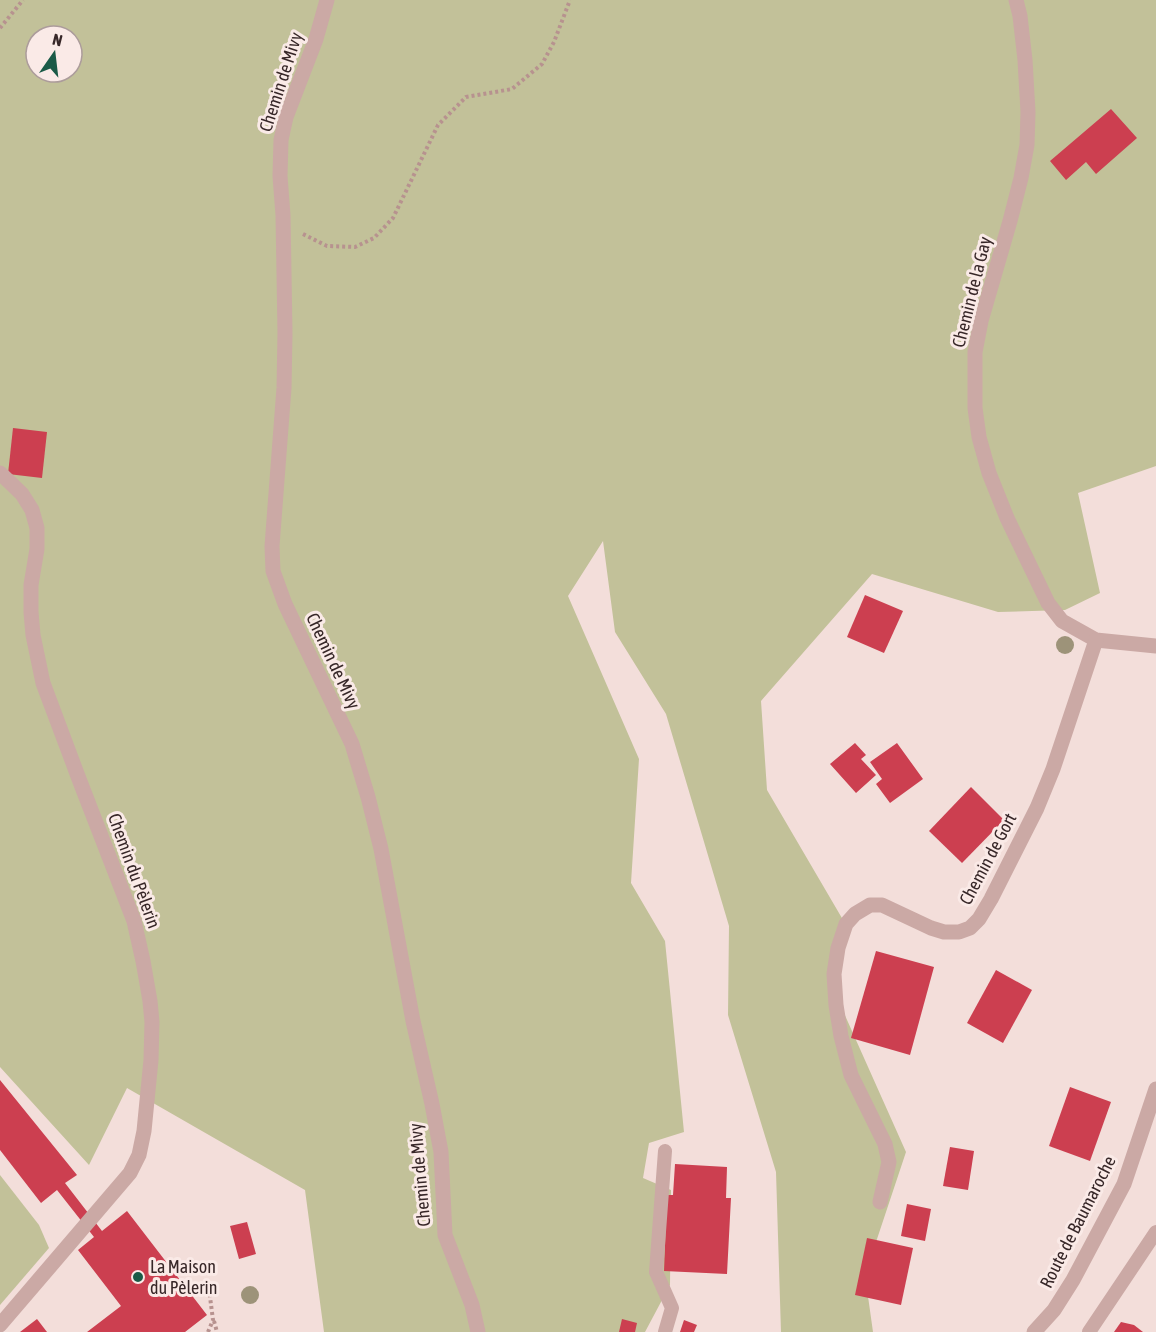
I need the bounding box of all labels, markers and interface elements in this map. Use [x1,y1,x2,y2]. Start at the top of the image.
north arrow [24,24,84,84]
street label: Chemin de Mivy [255,29,307,134]
text: N [51,30,64,49]
street label: Chemin de la Gay [948,234,995,349]
street label: Chemin de Mivy [302,609,365,712]
street label: Chemin de Gort [955,809,1020,908]
street label: Chemin du Pèlerin [104,811,165,931]
street label: Chemin de Mivy [405,1123,434,1228]
street label: Route de Baumaroche [1035,1152,1120,1291]
place label: La Maison du Pèlerin [150,1256,217,1298]
marker: La Maison du Pèlerin [131,1270,145,1284]

